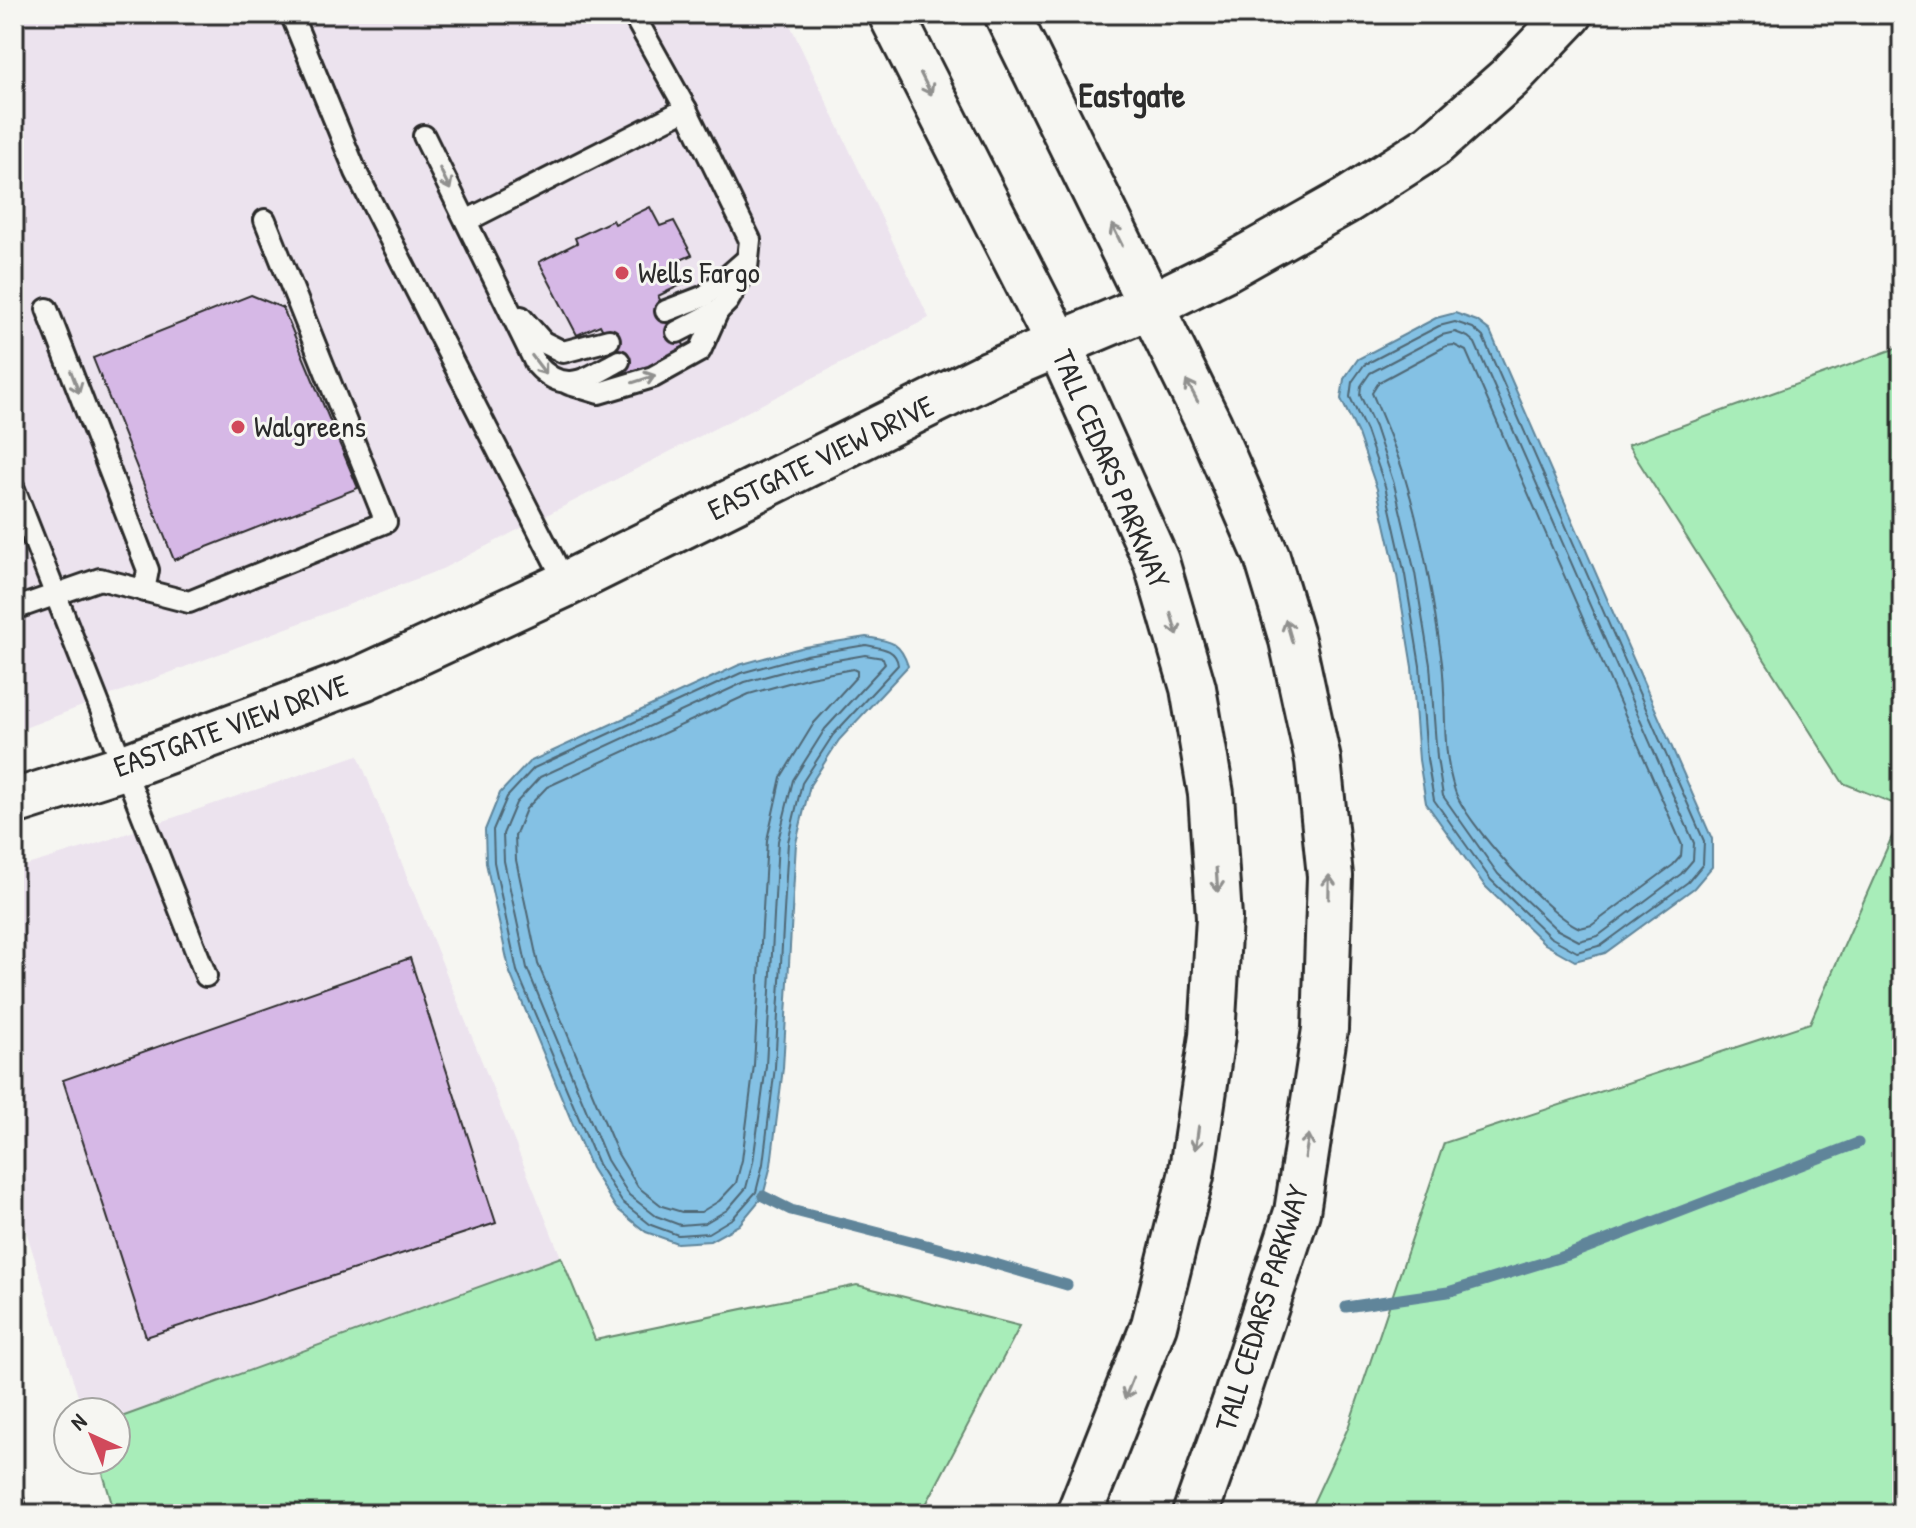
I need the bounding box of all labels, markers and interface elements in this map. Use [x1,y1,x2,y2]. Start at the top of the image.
one-way arrow [919,71,934,95]
district label: Eastgate [1079,72,1186,119]
one-way arrow [438,166,453,190]
one-way arrow [1109,223,1124,247]
place label: Wells Fargo [638,252,760,292]
marker: Wells Fargo [613,264,631,282]
street label: TALL CEDARS PARKWAY [1044,343,1180,594]
one-way arrow [530,354,547,375]
one-way arrow [69,369,83,394]
one-way arrow [631,371,656,385]
one-way arrow [1183,379,1199,403]
street label: EASTGATE VIEW DRIVE [701,385,940,529]
place label: Walgreens [254,406,366,446]
marker: Walgreens [229,418,247,436]
one-way arrow [1168,611,1182,636]
one-way arrow [1281,619,1295,644]
street label: EASTGATE VIEW DRIVE [108,664,353,786]
one-way arrow [1210,866,1225,893]
one-way arrow [1321,874,1337,901]
one-way arrow [1189,1125,1204,1150]
one-way arrow [1300,1134,1315,1159]
street label: TALL CEDARS PARKWAY [1205,1180,1318,1436]
one-way arrow [1121,1375,1135,1400]
north arrow [52,1396,132,1476]
text: N [63,1407,93,1436]

